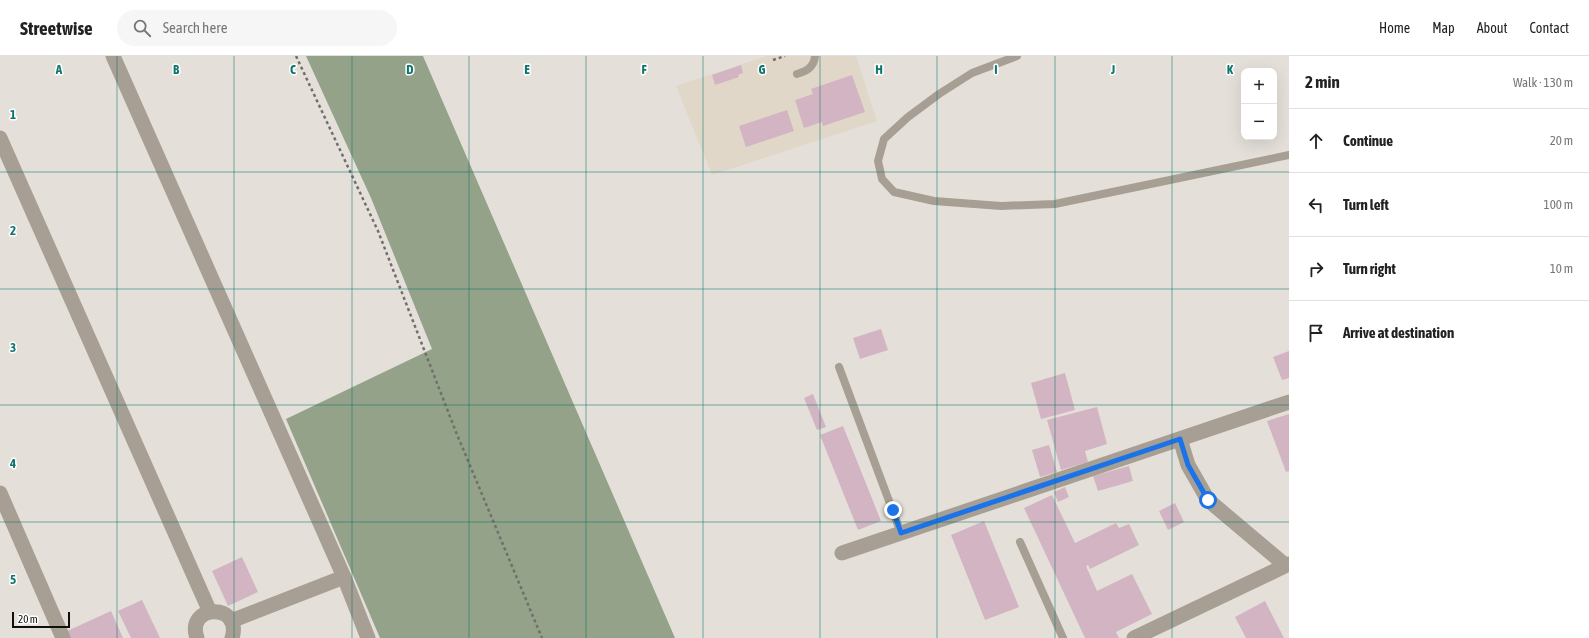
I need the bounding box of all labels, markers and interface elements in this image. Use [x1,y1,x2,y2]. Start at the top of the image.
search box [117,10,397,46]
text: Streetwise [20,17,93,39]
icon: search [131,17,153,39]
text: Search here [163,19,227,36]
text: Home [1379,20,1410,36]
text: Map [1432,20,1455,36]
text: About [1477,20,1508,36]
text: Contact [1530,20,1569,36]
text: A [55,62,63,77]
text: B [173,62,180,77]
text: C [290,62,296,77]
text: D [406,62,414,77]
text: E [524,62,530,77]
text: F [641,62,647,77]
text: G [759,62,766,77]
text: H [875,62,883,77]
text: I [994,62,998,77]
text: J [1110,62,1115,77]
text: K [1227,62,1234,77]
map controls [1241,68,1277,140]
button: + [1241,68,1277,104]
text: 2 min [1305,72,1340,92]
text: Walk · 130 m [1513,75,1573,90]
button: − [1241,104,1277,140]
text: 1 [10,107,16,122]
icon: ahead [1305,130,1327,152]
text: Continue [1343,132,1393,149]
text: 20 m [1550,133,1573,148]
icon: left [1305,194,1327,216]
text: Turn left [1343,196,1389,213]
text: 100 m [1544,197,1573,212]
text: 2 [10,223,16,238]
icon: right [1305,258,1327,280]
text: Turn right [1343,260,1396,277]
text: 10 m [1550,261,1573,276]
icon: arrive [1305,322,1327,344]
text: Arrive at destination [1343,324,1454,341]
text: 3 [10,340,16,355]
text: 4 [9,456,16,471]
route start [1199,491,1217,509]
route end [884,501,902,519]
text: 5 [10,572,16,587]
scale bar [12,610,70,629]
text: 20 m [18,613,38,625]

